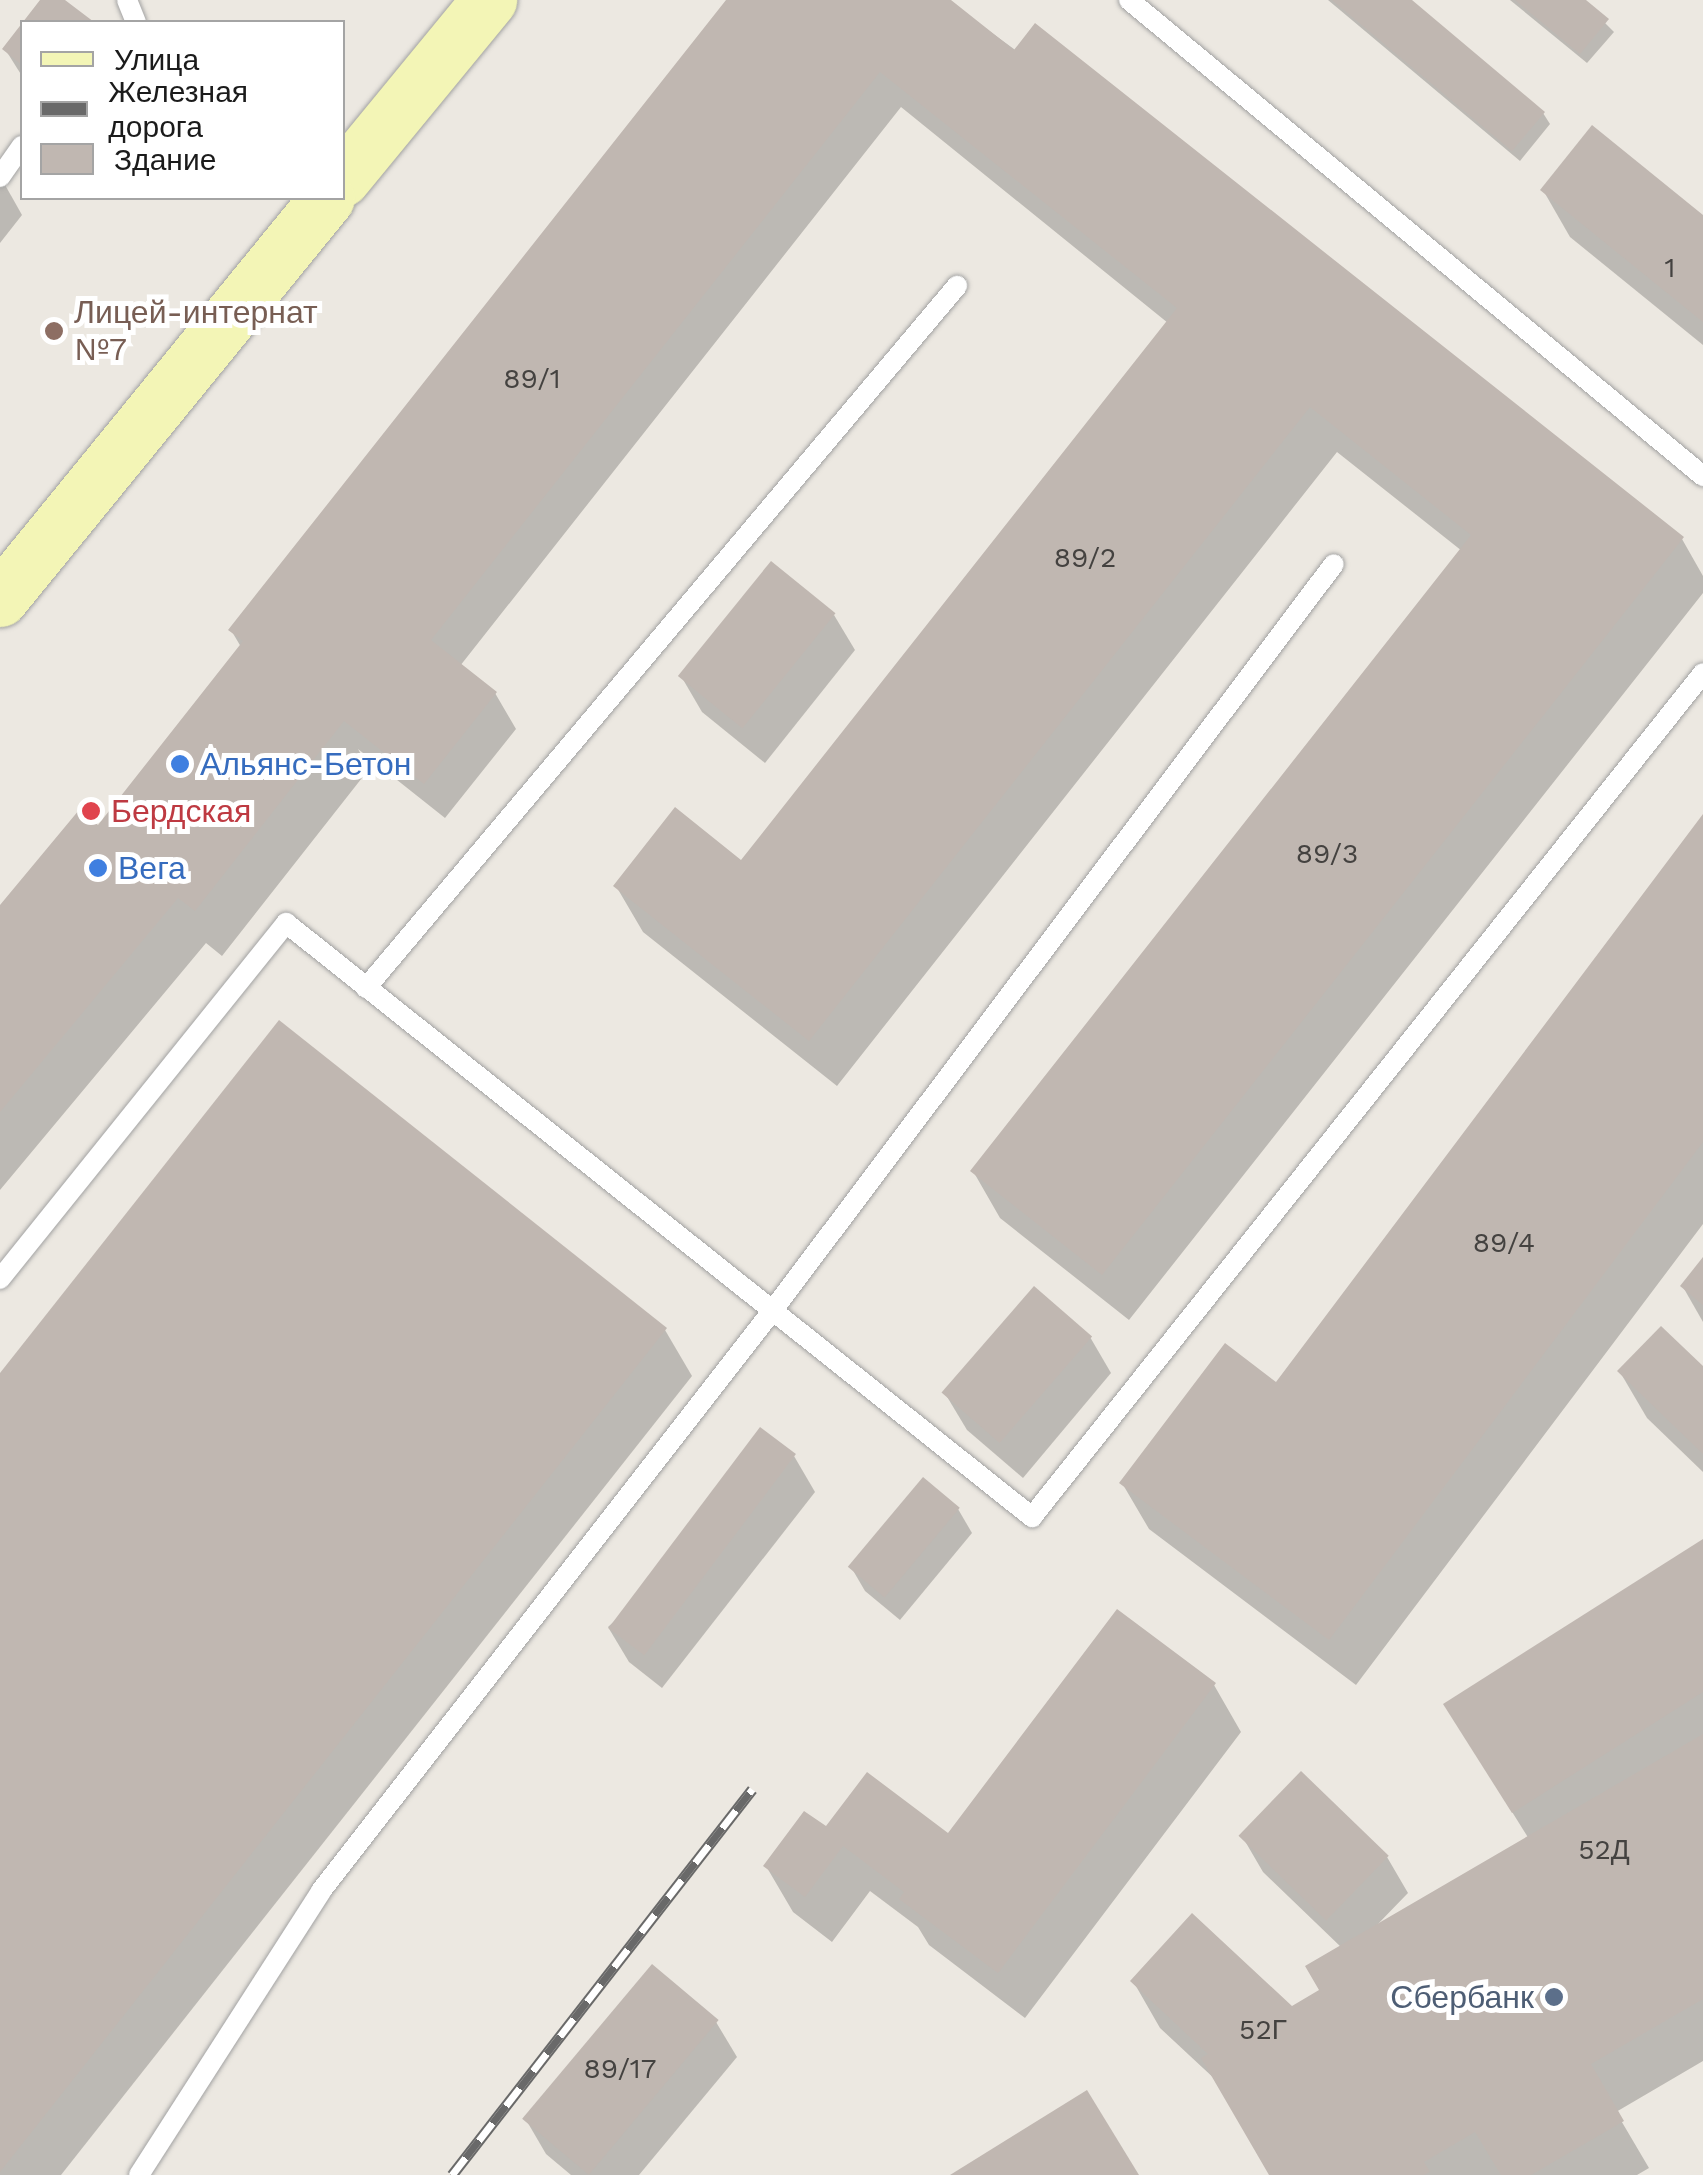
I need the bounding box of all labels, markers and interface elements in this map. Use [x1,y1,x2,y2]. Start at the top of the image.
legend [20,20,345,200]
text: Улица [114,42,199,77]
text: Железная дорога [108,74,248,144]
text: Здание [114,142,216,177]
house number: 1 [1665,251,1675,285]
place label: Лицей-интернат №7 [74,294,318,369]
marker: Лицей-интернат №7 [43,320,65,342]
house number: 89/1 [503,362,561,396]
house number: 89/2 [1054,541,1116,575]
place label: Альянс-Бетон [200,745,412,783]
marker: Альянс-Бетон [169,753,191,775]
place label: Бердская [111,792,251,830]
marker: Бердская [80,800,102,822]
house number: 89/3 [1296,837,1358,871]
place label: Вега [118,849,186,887]
marker: Вега [87,857,109,879]
house number: 89/4 [1473,1226,1535,1260]
house number: 52Д [1578,1833,1630,1867]
place label: Сбербанк [1390,1978,1534,2016]
marker: Сбербанк [1543,1986,1565,2008]
house number: 52Г [1239,2013,1287,2047]
house number: 89/17 [584,2052,656,2086]

